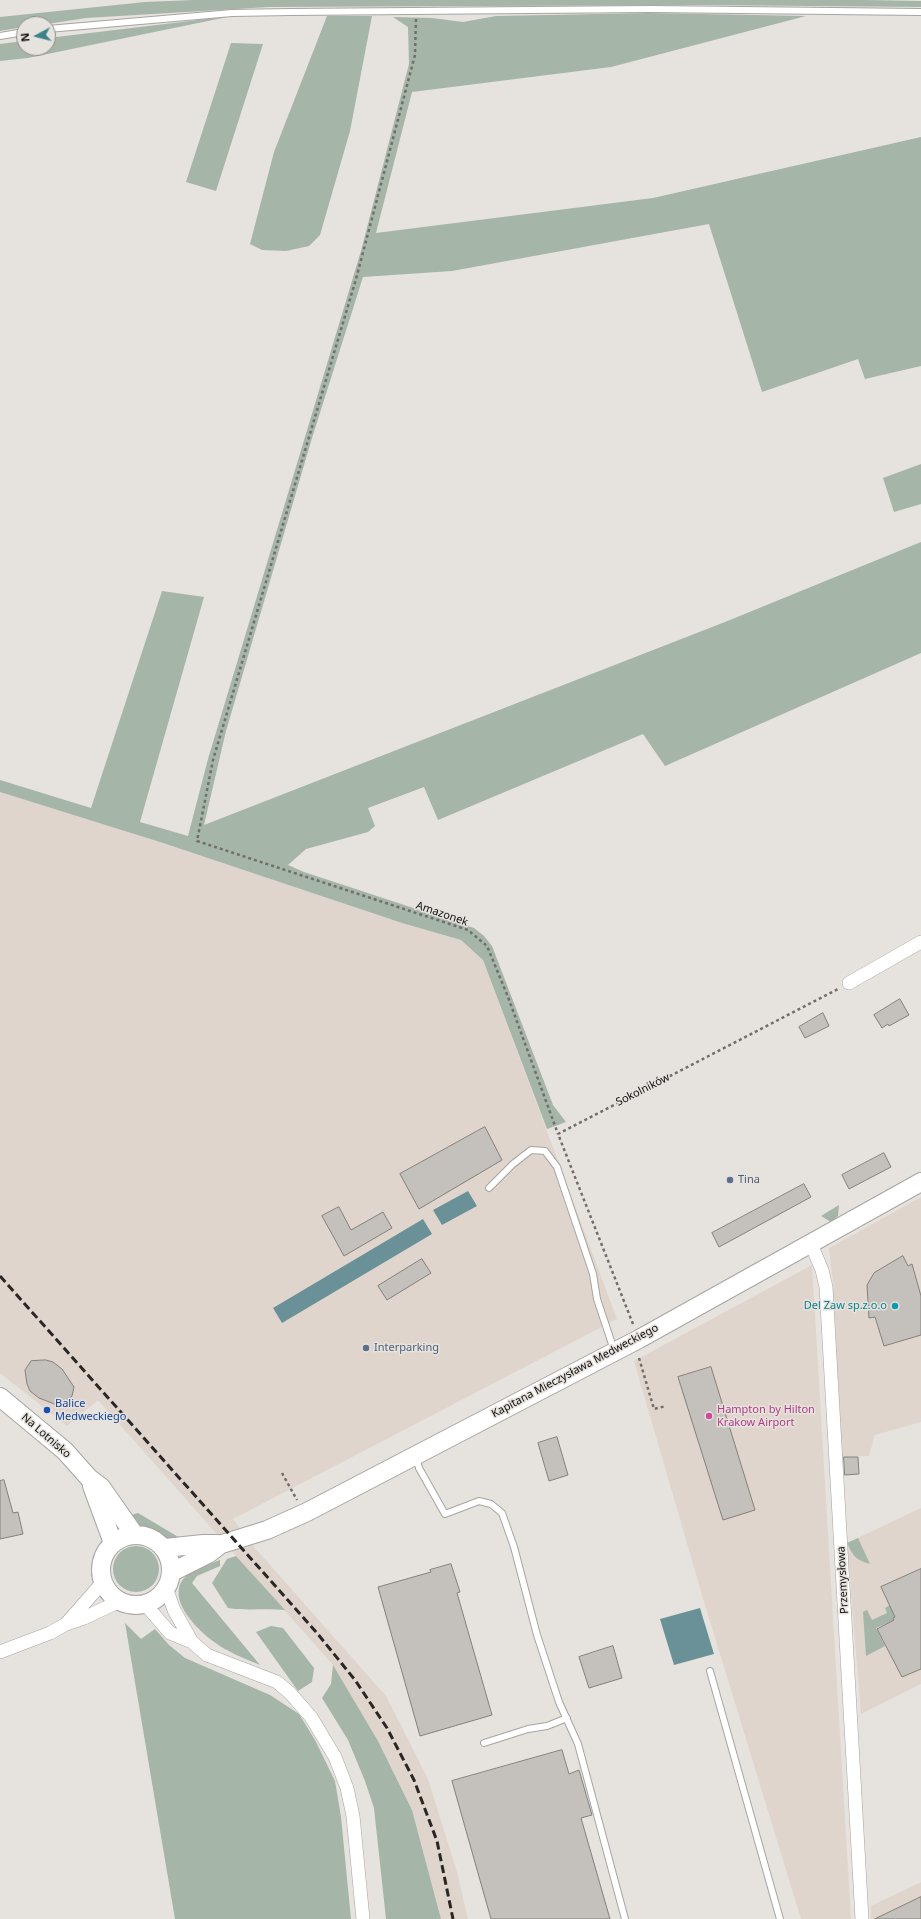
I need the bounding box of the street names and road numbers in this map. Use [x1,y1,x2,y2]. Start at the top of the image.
street label: Amazonek [414,899,470,929]
street label: Sokolników [614,1071,672,1109]
street label: Kapitana Mieczysława Medweckiego [489,1321,661,1421]
street label: Na Lotnisko [19,1411,73,1461]
street label: Przemysłowa [835,1546,851,1614]

